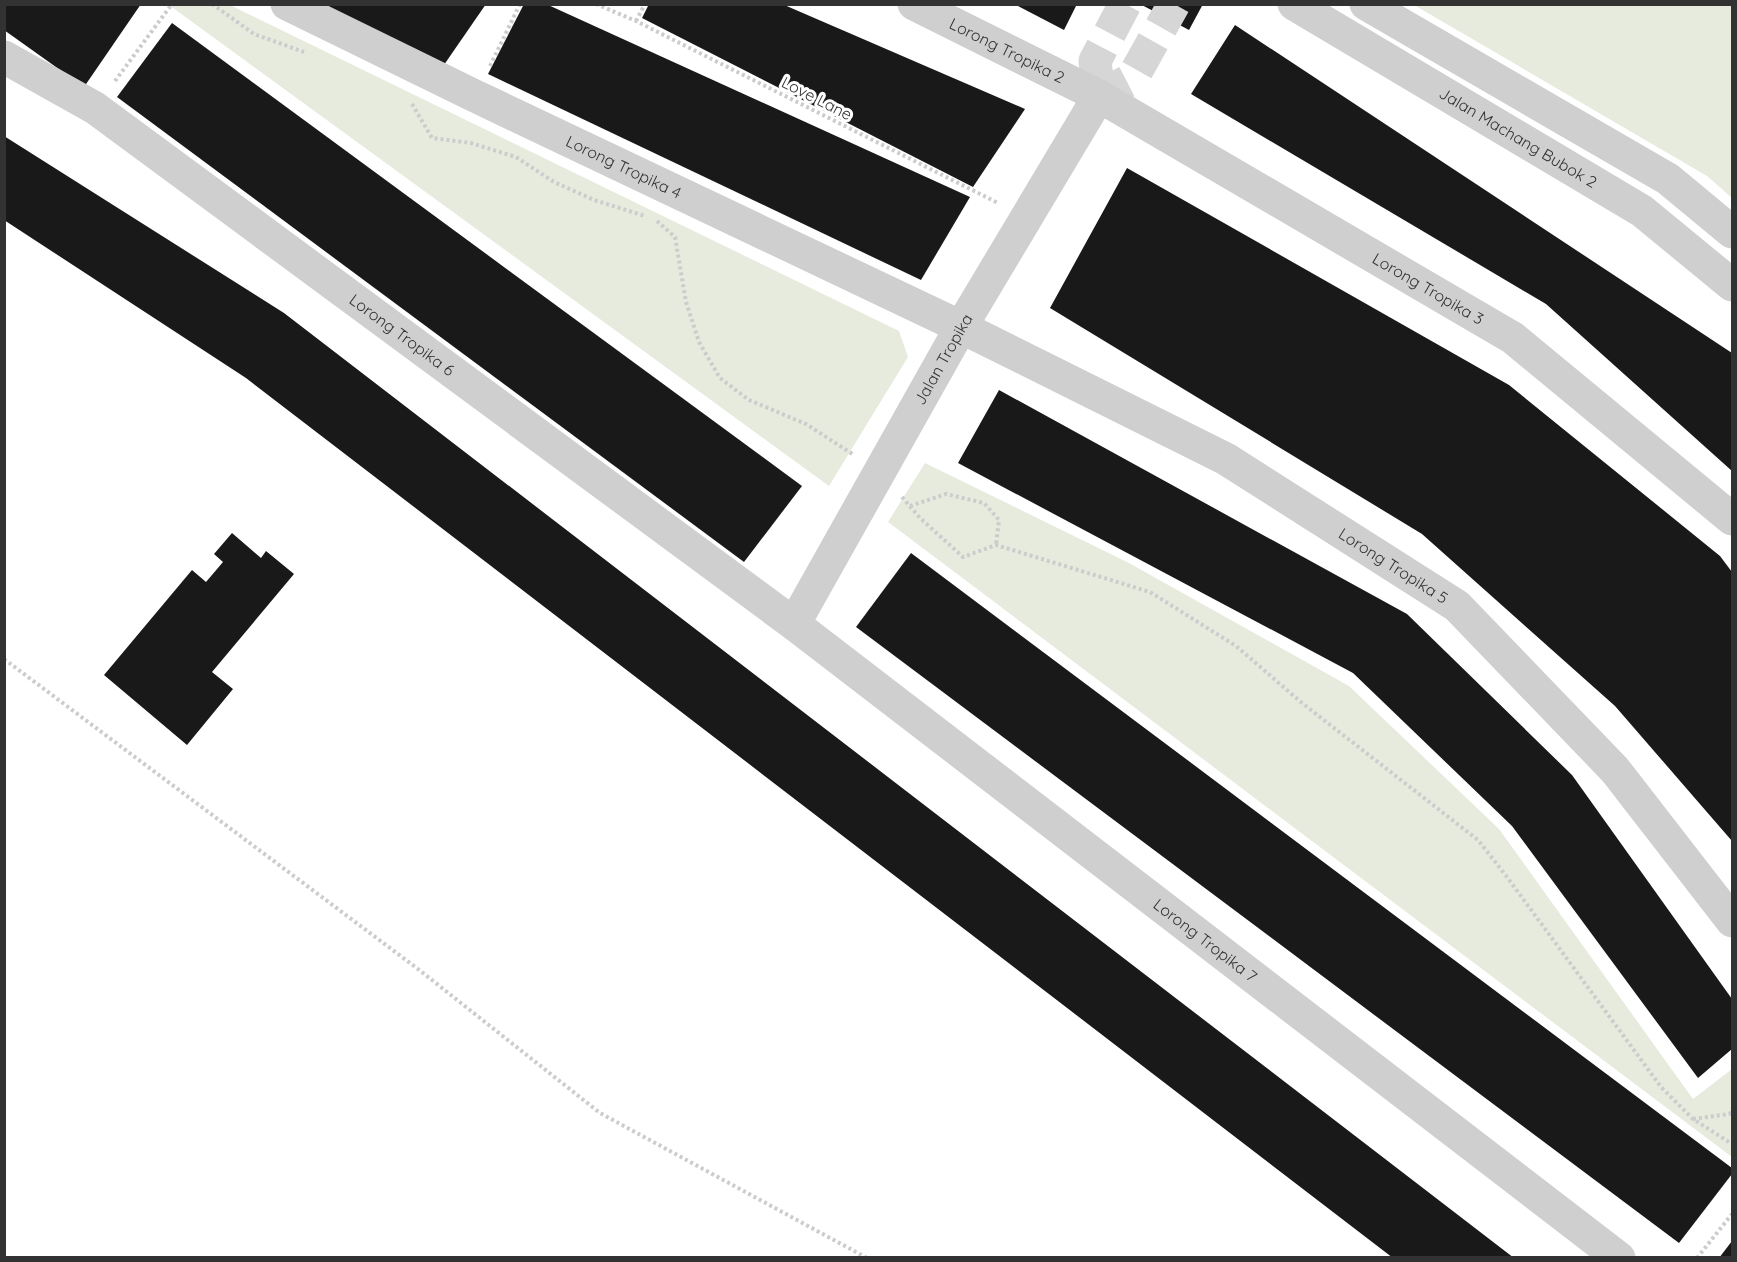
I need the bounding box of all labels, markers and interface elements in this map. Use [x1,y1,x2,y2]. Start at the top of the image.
street label: Lorong Tropika 2 [946,13,1068,87]
street label: Love Lane [778,72,856,124]
street label: Jalan Machang Bubok 2 [1436,83,1601,192]
street label: Lorong Tropika 4 [563,131,685,203]
street label: Lorong Tropika 3 [1369,248,1488,329]
street label: Lorong Tropika 6 [346,289,459,380]
street label: Jalan Tropika [909,310,977,408]
street label: Lorong Tropika 5 [1335,523,1452,608]
street label: Lorong Tropika 7 [1150,894,1261,986]

